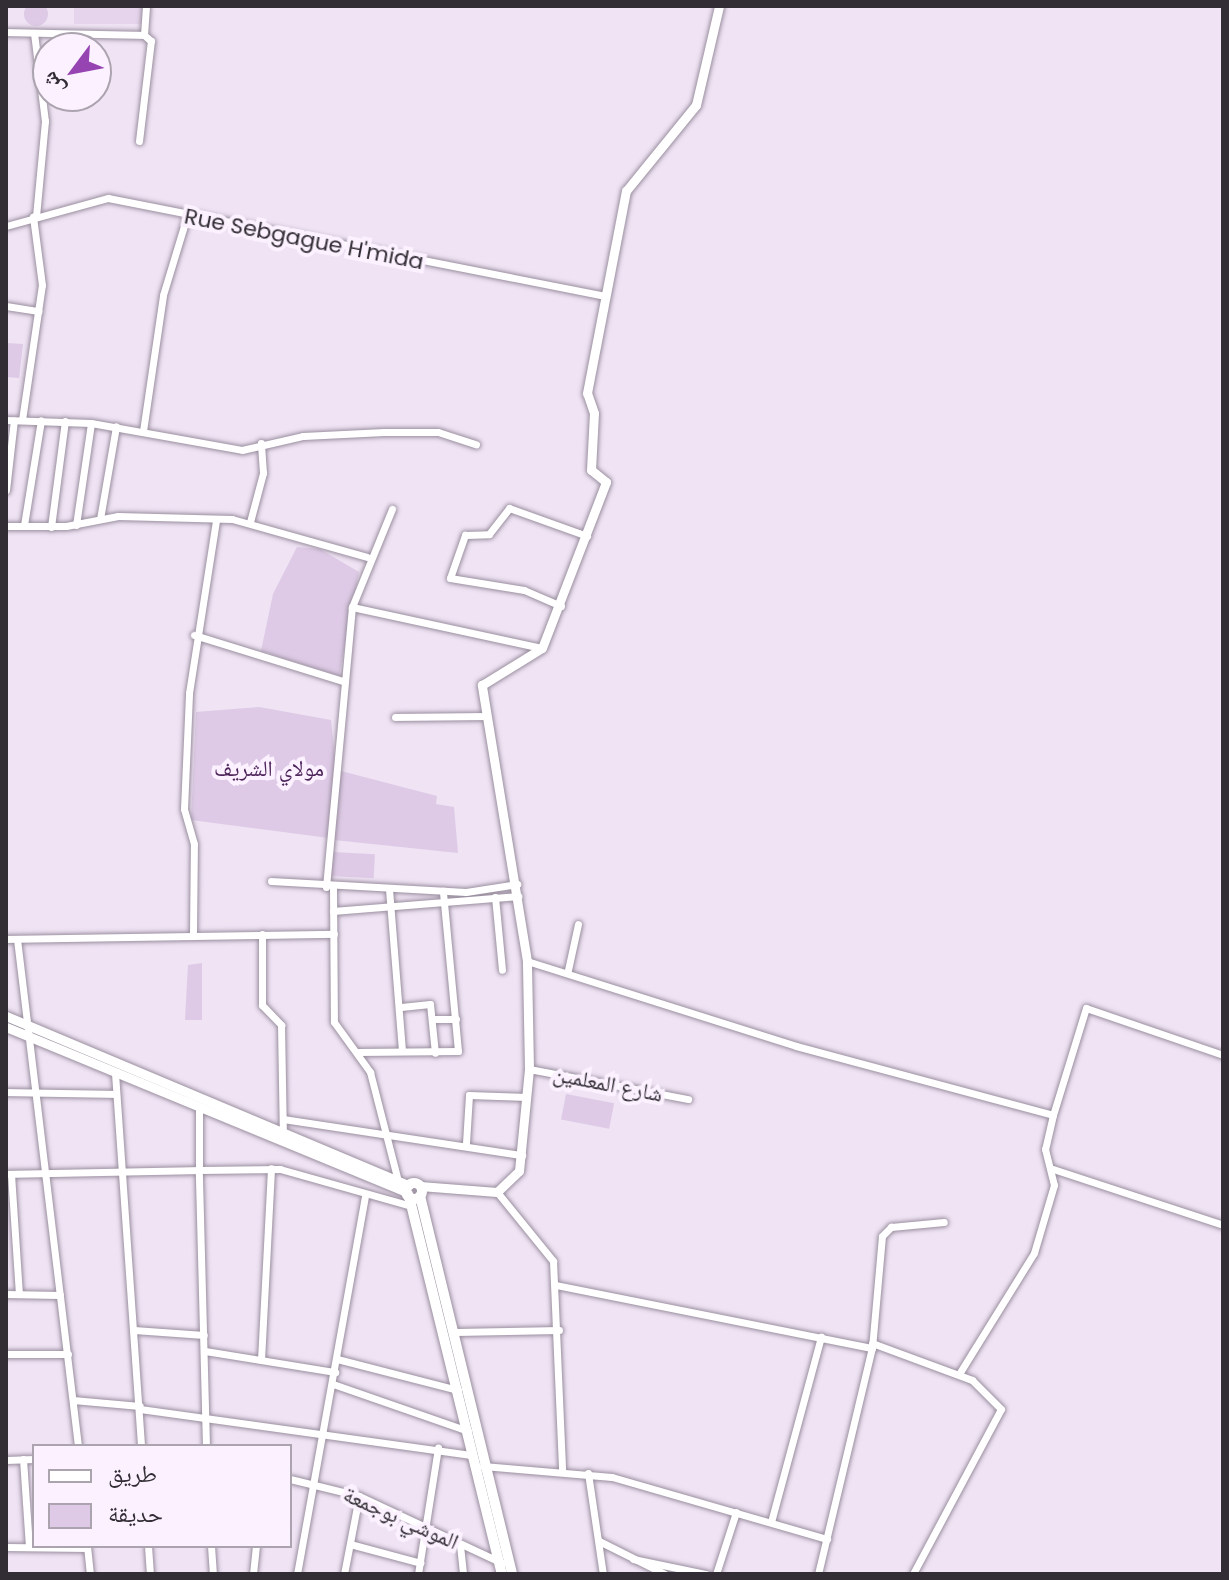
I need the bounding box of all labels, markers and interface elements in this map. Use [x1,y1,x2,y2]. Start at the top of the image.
north arrow [32,32,112,112]
text: ش [34,66,72,102]
street label: Rue Sebgague H'mida [182,203,426,275]
park label: مولاي الشريف [214,756,324,782]
street label: شارع المعلمين [551,1060,665,1108]
legend [32,1444,292,1548]
text: طريق [108,1457,157,1490]
street label: الموشي بوجمعة [339,1481,463,1555]
text: حديقة [108,1497,163,1530]

